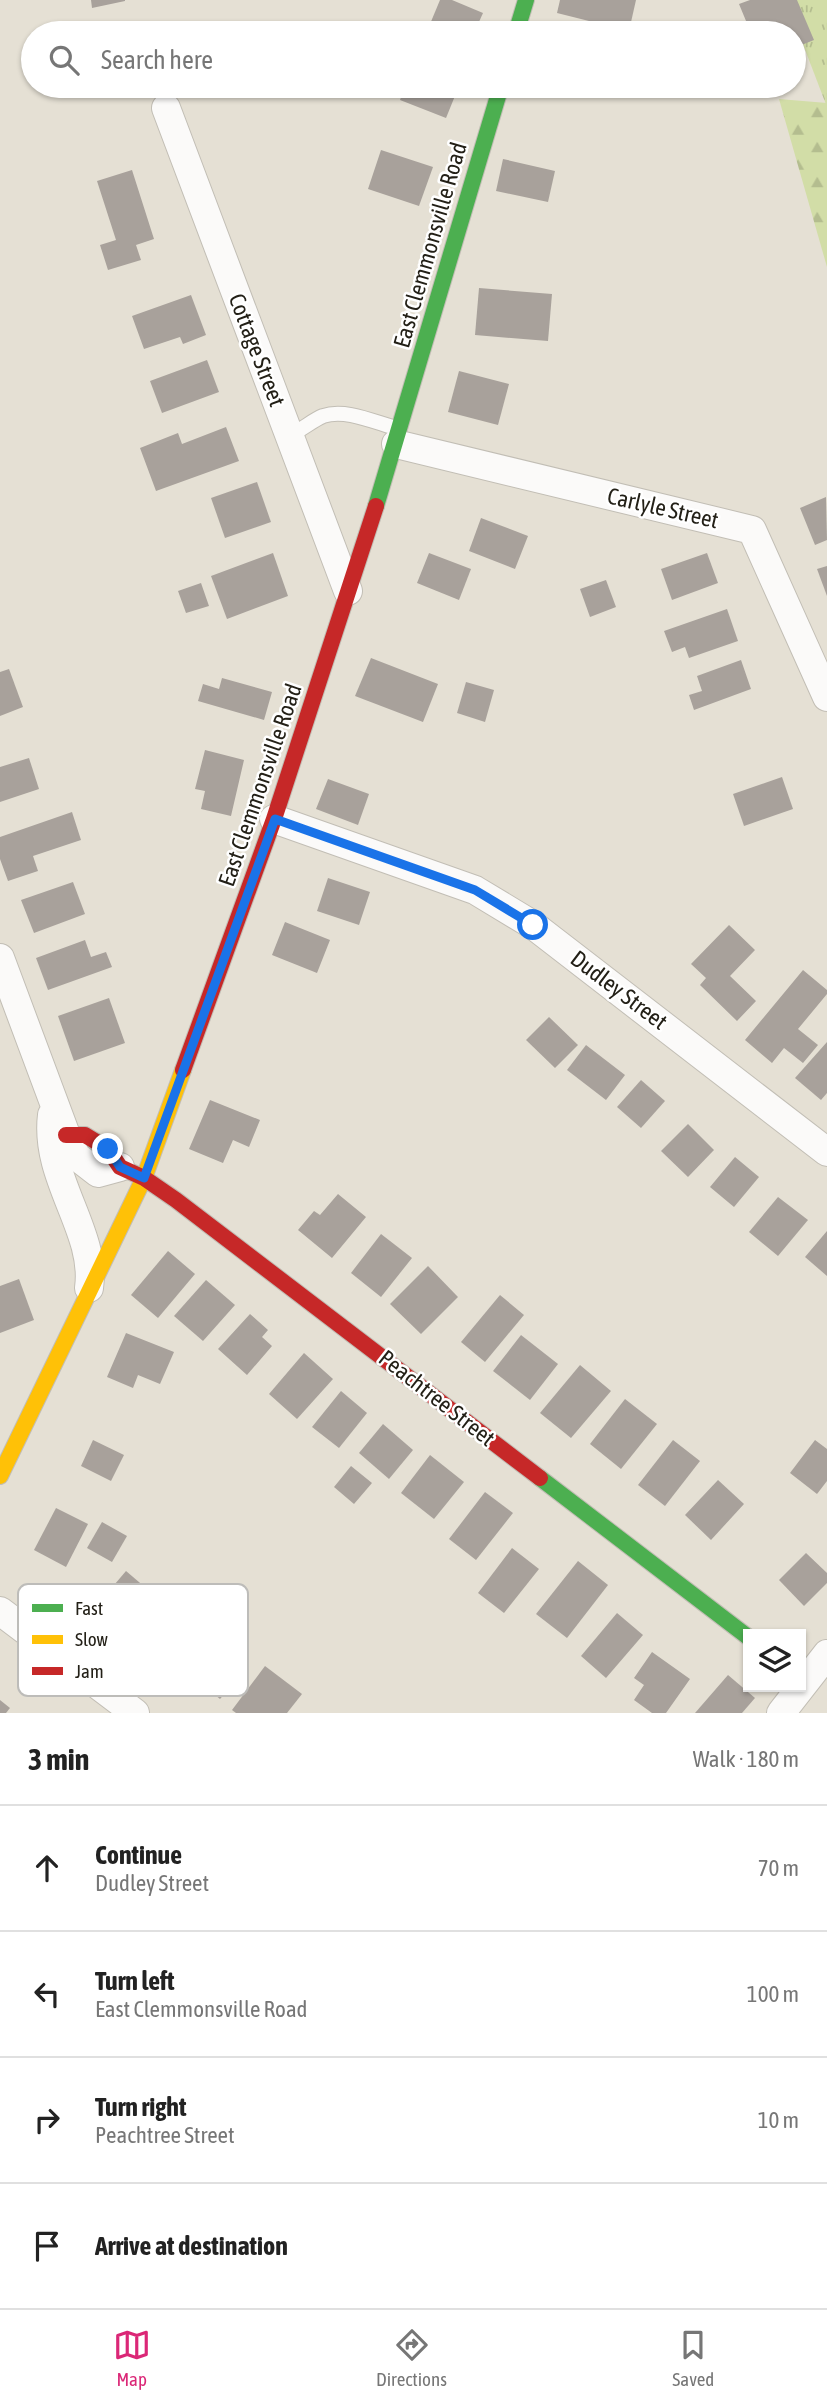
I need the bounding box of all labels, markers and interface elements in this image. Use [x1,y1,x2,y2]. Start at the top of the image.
search box [21,21,806,98]
icon: search [45,41,83,79]
text: Search here [101,45,213,75]
street label: East Clemmonsville Road [388,139,472,351]
street label: Cottage Street [224,290,290,410]
street label: Carlyle Street [605,483,721,533]
street label: East Clemmonsville Road [213,680,307,890]
route start [517,909,548,940]
street label: Dudley Street [566,945,672,1035]
route end [92,1133,123,1164]
street label: Peachtree Street [374,1345,500,1451]
legend [18,1584,248,1696]
text: Fast [75,1597,103,1619]
text: Slow [75,1628,109,1650]
map controls [743,1629,806,1692]
button: layers [743,1629,806,1692]
text: Jam [75,1660,104,1682]
text: 3 min [28,1742,89,1776]
text: Walk · 180 m [693,1746,799,1772]
text: Continue [95,1840,182,1870]
icon: ahead [28,1849,66,1887]
text: 70 m [758,1855,799,1881]
text: Dudley Street [95,1870,209,1896]
text: Turn left [95,1966,175,1996]
icon: left [28,1975,66,2013]
text: 100 m [747,1981,799,2007]
text: East Clemmonsville Road [95,1996,307,2022]
text: Turn right [95,2092,186,2122]
icon: right [28,2101,66,2139]
text: 10 m [758,2107,799,2133]
text: Peachtree Street [95,2122,235,2148]
icon: arrive [28,2227,66,2265]
text: Arrive at destination [95,2231,288,2261]
tab: Map [113,2326,151,2390]
tab: Directions [376,2326,447,2390]
tab: Saved [672,2326,714,2390]

